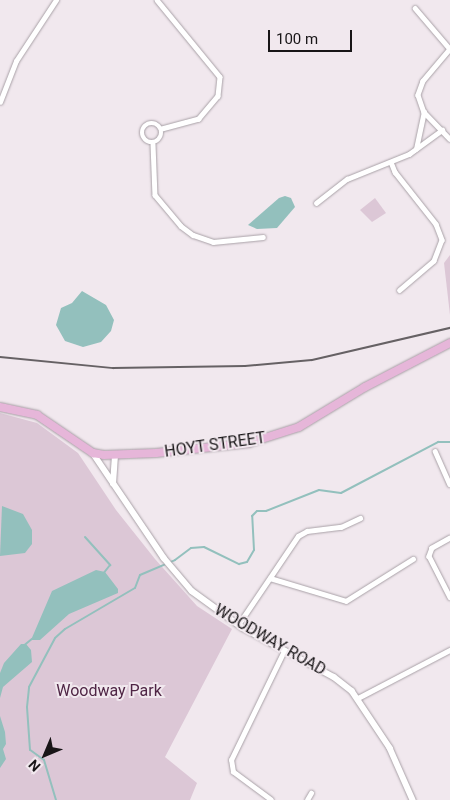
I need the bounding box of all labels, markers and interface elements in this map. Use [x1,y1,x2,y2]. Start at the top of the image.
scale bar [270,20,354,52]
text: 100 m [276,30,318,48]
street label: HOYT STREET [163,428,267,462]
street label: WOODWAY ROAD [211,600,329,680]
park label: Woodway Park [56,681,162,701]
north arrow [20,730,70,780]
text: N [25,756,44,775]

